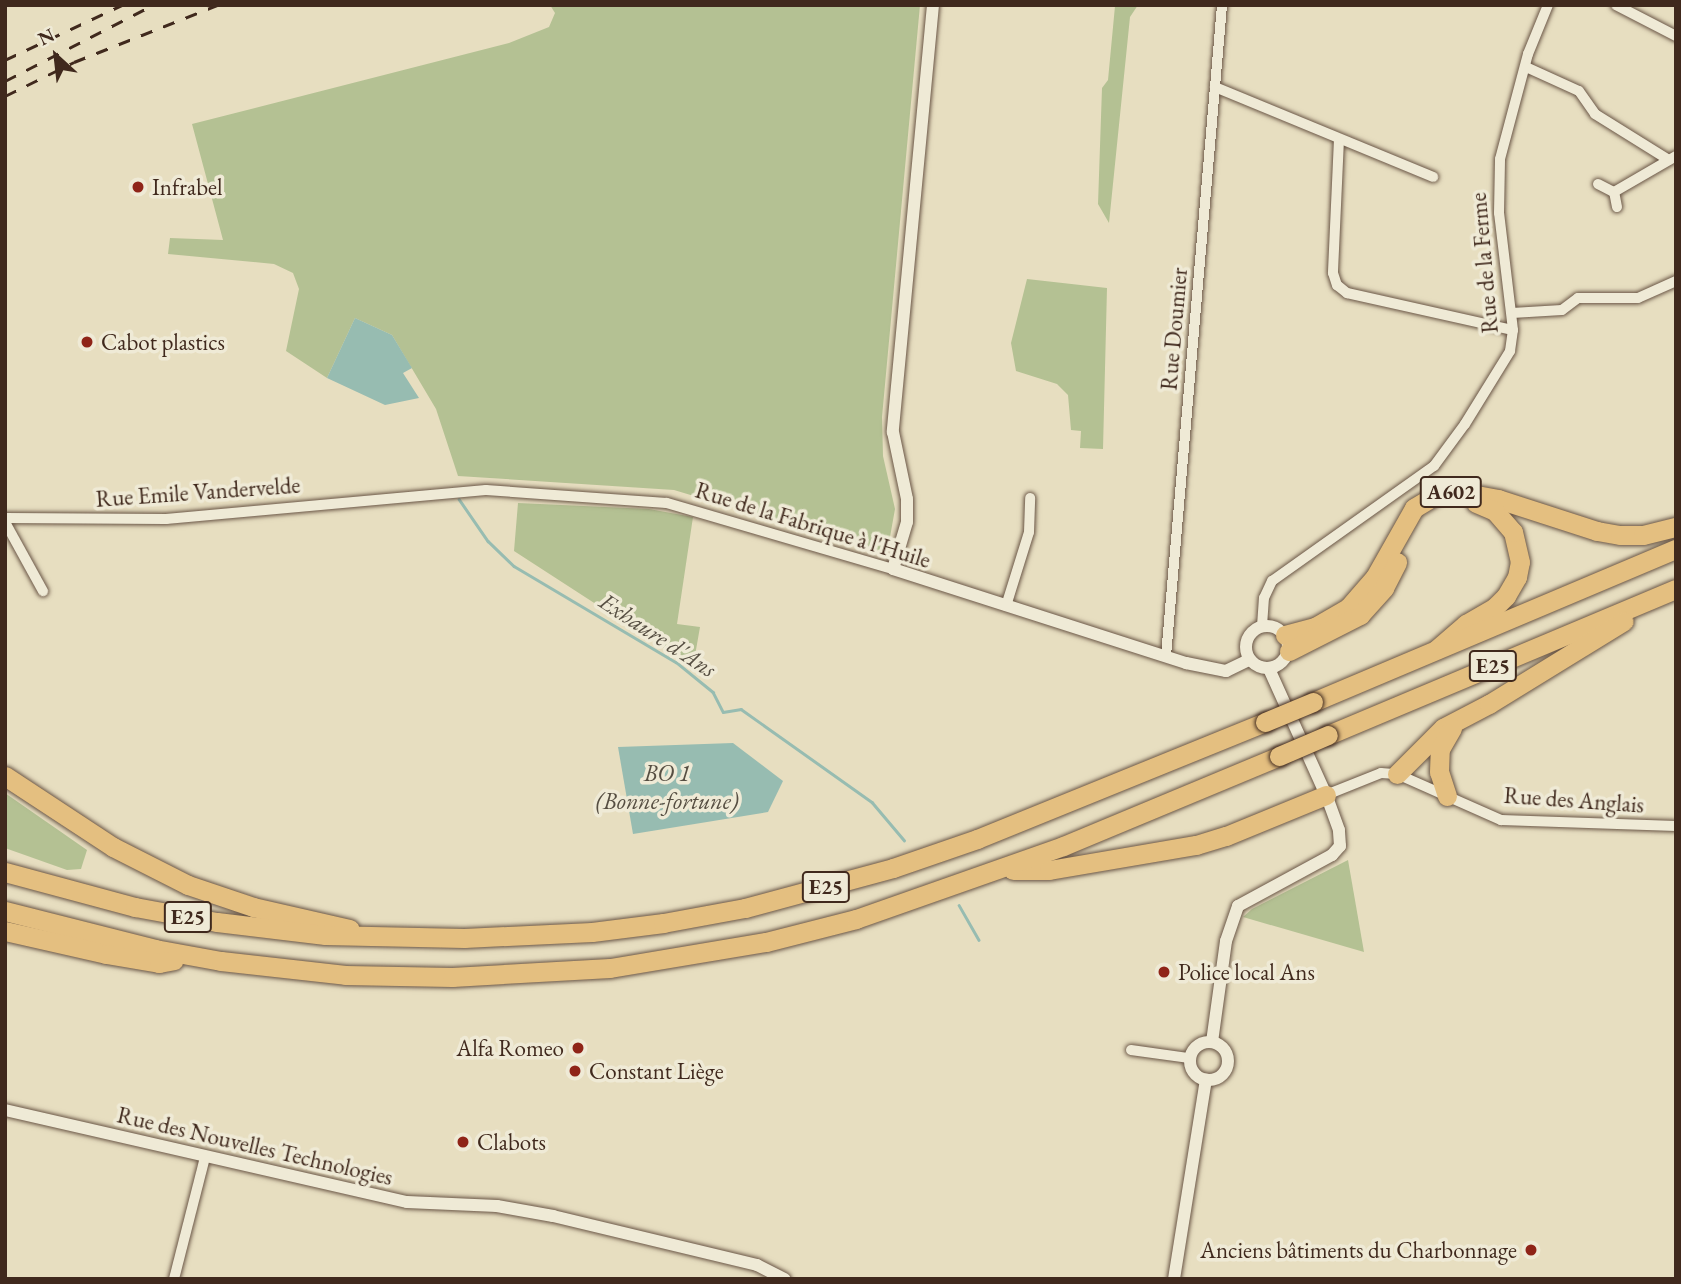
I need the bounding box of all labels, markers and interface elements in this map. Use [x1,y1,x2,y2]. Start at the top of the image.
north arrow [21,21,91,91]
text: N [34,22,59,51]
place label: Infrabel [152,173,222,201]
marker: Infrabel [130,179,146,195]
street label: Rue de la Ferme [1464,191,1504,335]
street label: Rue Doumier [1155,266,1193,392]
place label: Cabot plastics [101,328,225,356]
marker: Cabot plastics [79,334,95,350]
street label: Rue Emile Vandervelde [95,471,301,513]
road number: A602 [1420,475,1482,510]
street label: Rue de la Fabrique à l'Huile [692,476,934,574]
water label: Exhaure d'Ans [594,587,722,683]
road number: E25 [1468,648,1518,684]
water label: BO 1 (Bonne-fortune) [596,759,738,815]
street label: Rue des Anglais [1503,781,1645,819]
road number: E25 [802,870,850,904]
road number: E25 [164,900,212,934]
place label: Police local Ans [1178,958,1315,986]
marker: Police local Ans [1156,964,1172,980]
place label: Alfa Romeo [456,1034,564,1062]
marker: Alfa Romeo [570,1040,586,1056]
place label: Constant Liège [589,1057,724,1085]
marker: Constant Liège [567,1063,583,1079]
street label: Rue des Nouvelles Technologies [114,1101,396,1191]
place label: Clabots [477,1128,546,1156]
marker: Clabots [455,1134,471,1150]
place label: Anciens bâtiments du Charbonnage [1200,1236,1517,1264]
marker: Anciens bâtiments du Charbonnage [1523,1242,1539,1258]

